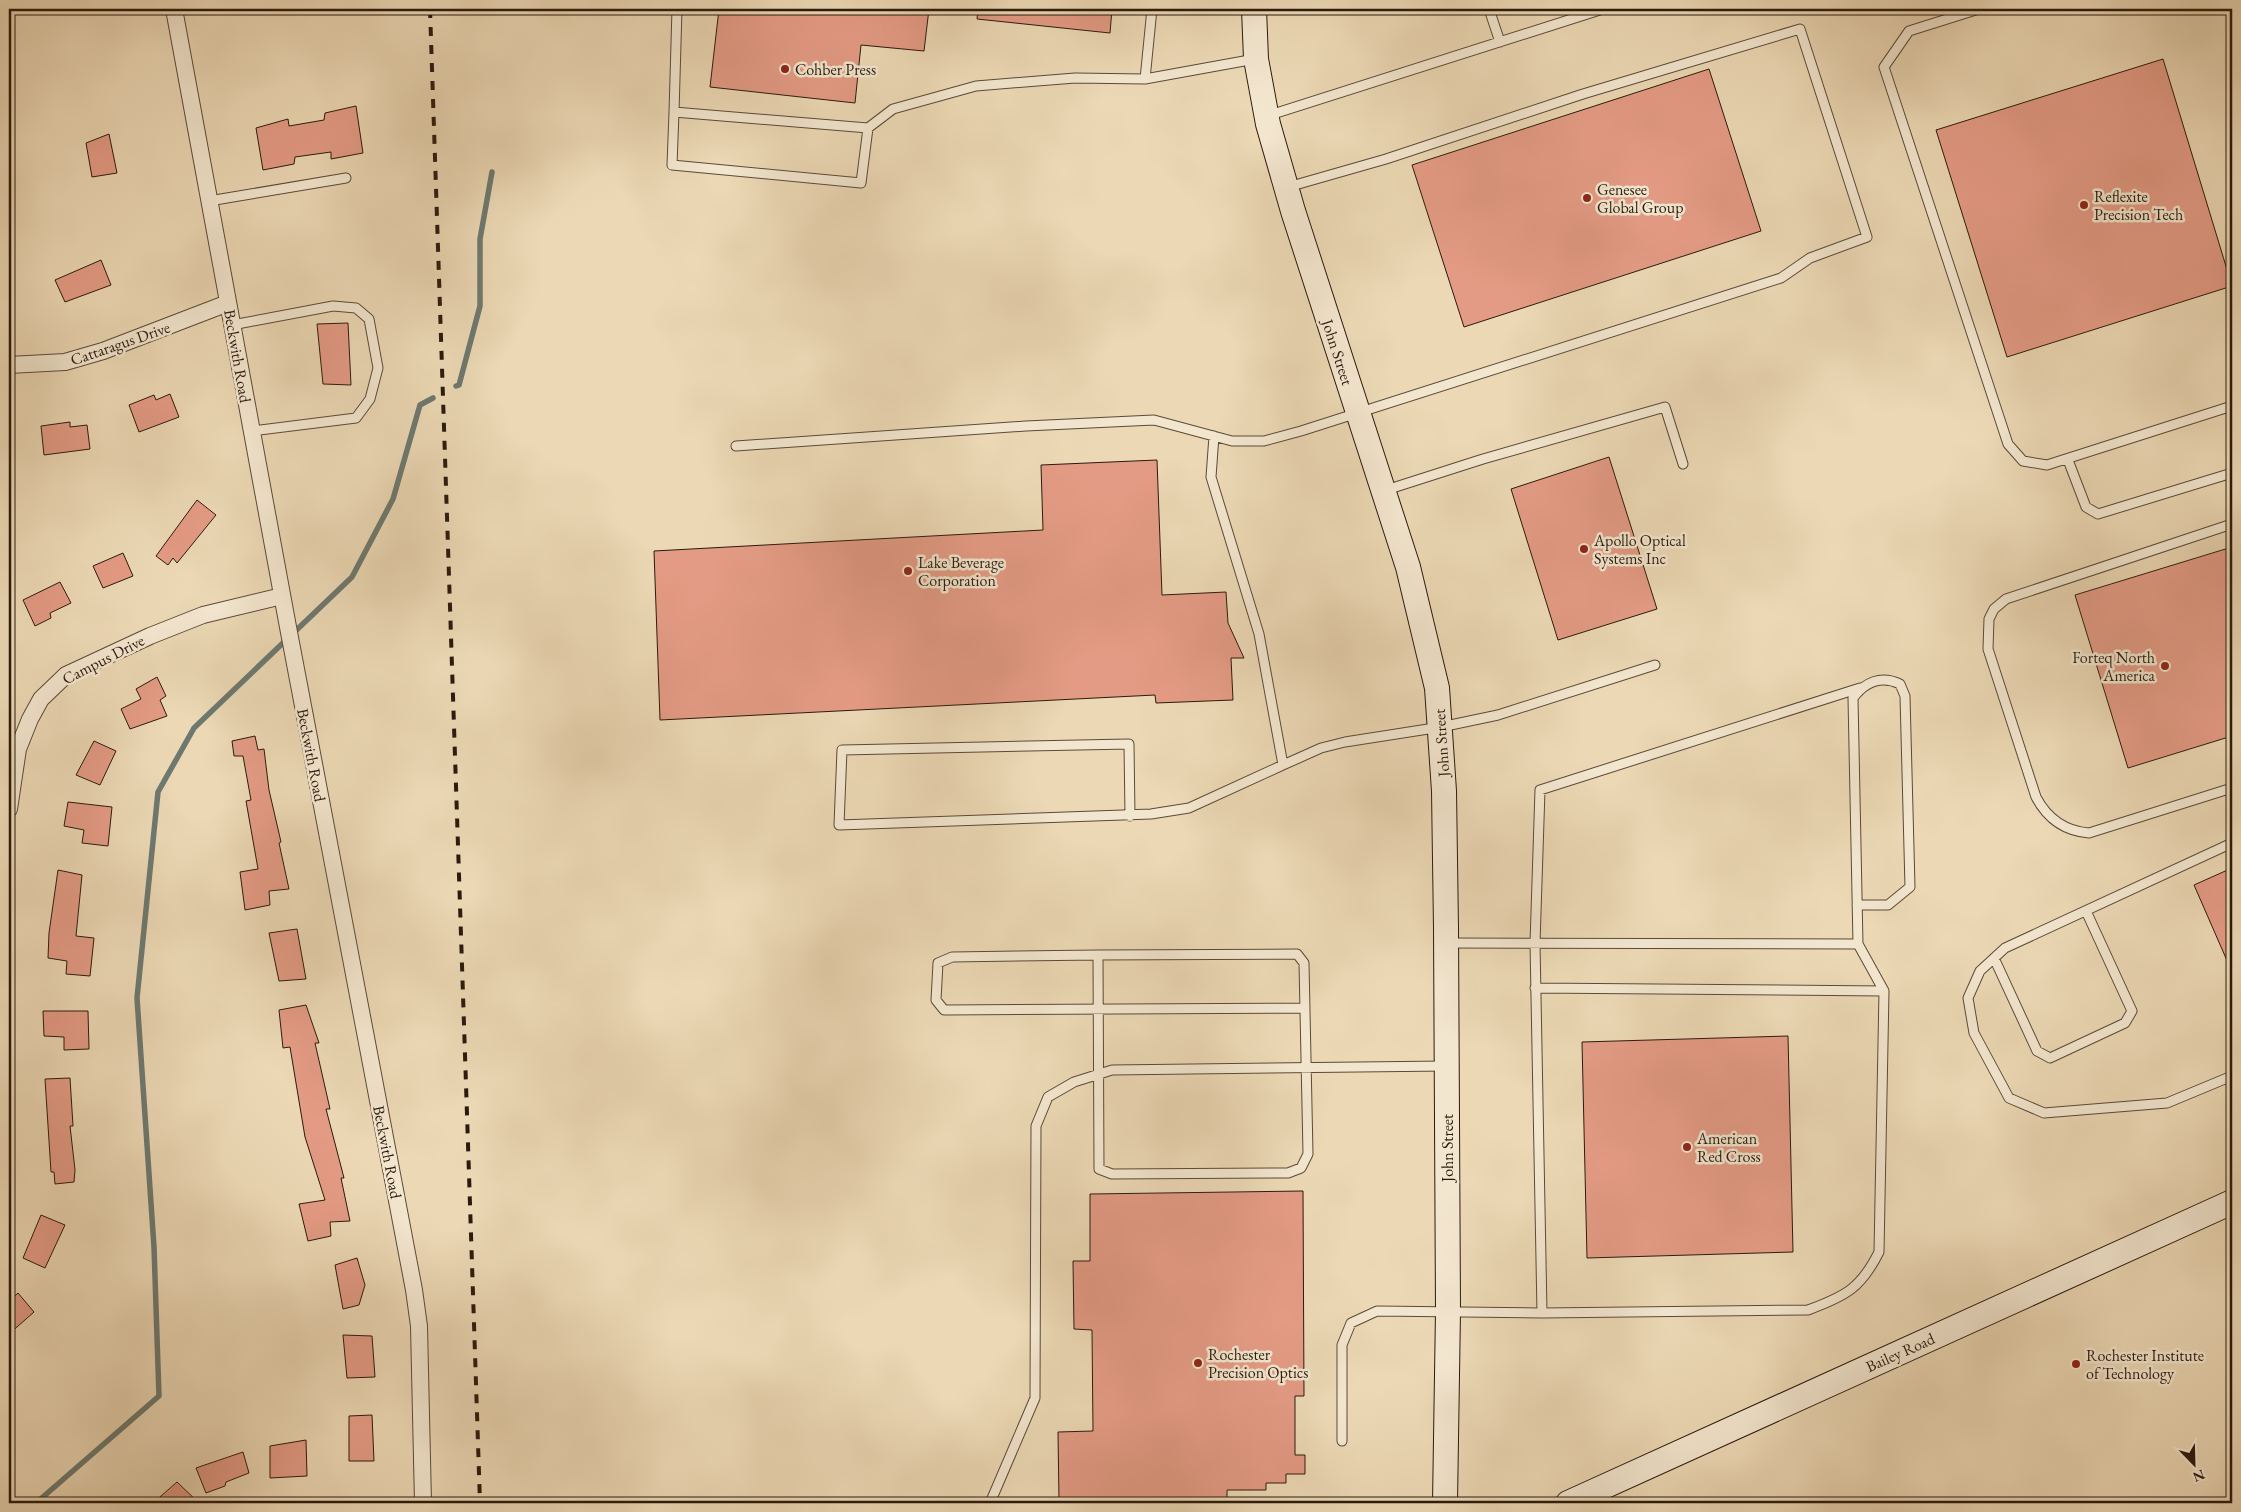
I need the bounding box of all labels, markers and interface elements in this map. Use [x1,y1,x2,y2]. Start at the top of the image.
place label: Cohber Press [795,59,876,80]
marker: Cohber Press [779,63,791,75]
place label: Genesee Global Group [1597,179,1683,218]
place label: Reflexite Precision Tech [2094,186,2183,225]
marker: Genesee Global Group [1581,192,1593,204]
marker: Reflexite Precision Tech [2078,199,2090,211]
street label: Beckwith Road [219,308,256,405]
street label: John Street [1316,315,1358,388]
street label: Cattaragus Drive [68,317,173,370]
place label: Apollo Optical Systems Inc [1593,530,1686,569]
marker: Apollo Optical Systems Inc [1578,543,1590,555]
place label: Lake Beverage Corporation [918,552,1004,591]
marker: Lake Beverage Corporation [902,565,914,577]
street label: Campus Drive [59,630,148,689]
place label: Forteq North America [2072,647,2156,686]
marker: Forteq North America [2159,660,2171,672]
street label: Beckwith Road [292,707,331,804]
street label: John Street [1429,708,1454,780]
street label: Beckwith Road [368,1104,407,1201]
street label: John Street [1437,1114,1458,1184]
place label: American Red Cross [1696,1128,1761,1167]
marker: American Red Cross [1681,1141,1693,1153]
street label: Bailey Road [1862,1328,1939,1377]
place label: Rochester Precision Optics [1208,1344,1308,1383]
place label: Rochester Institute of Technology [2086,1345,2204,1384]
marker: Rochester Precision Optics [1192,1357,1204,1369]
marker: Rochester Institute of Technology [2070,1358,2082,1370]
north arrow [2168,1440,2218,1490]
text: N [2190,1465,2208,1487]

